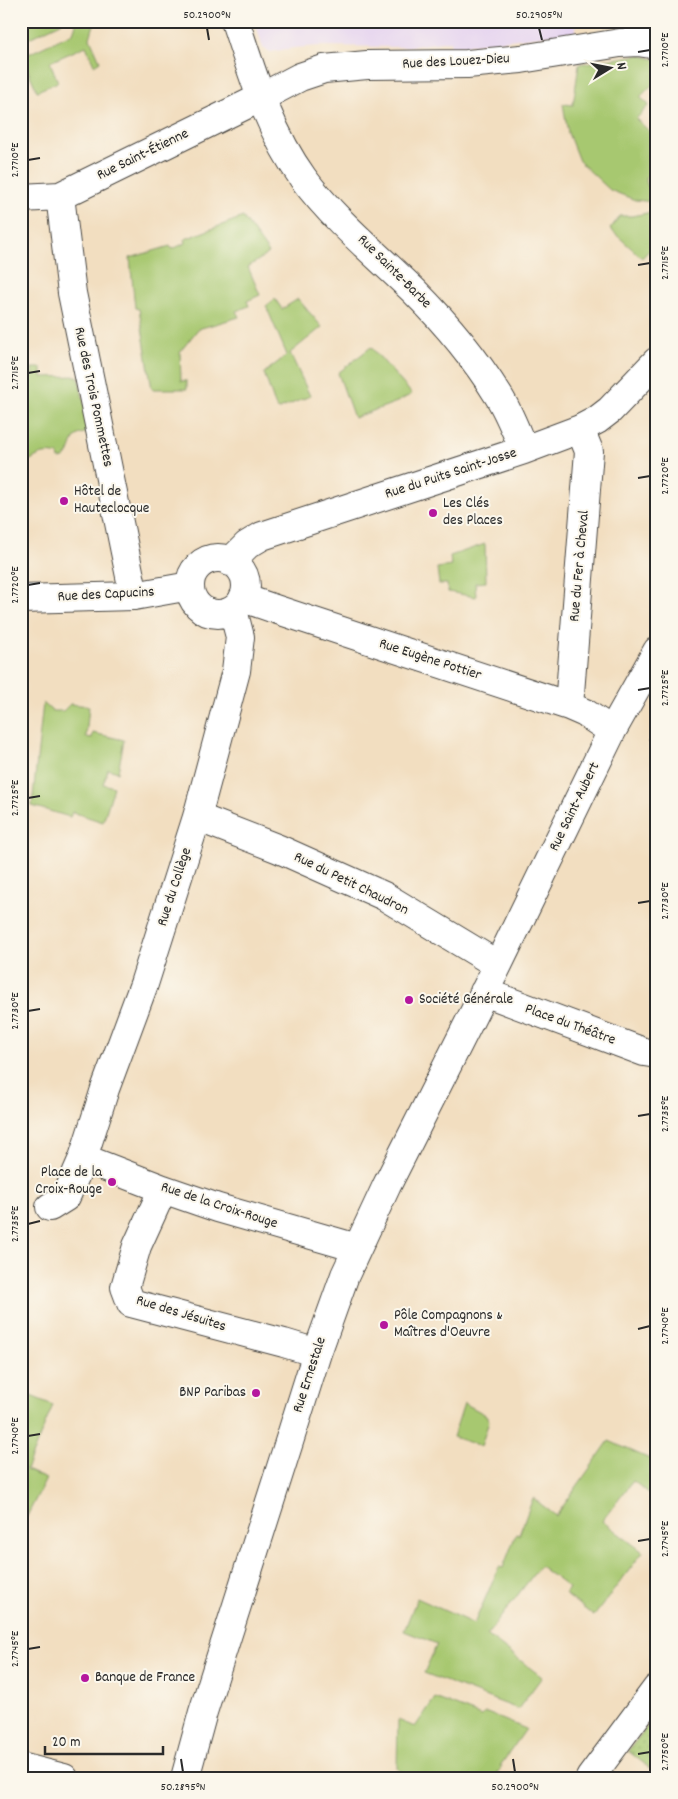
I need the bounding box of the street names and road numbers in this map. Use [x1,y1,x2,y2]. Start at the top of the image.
street label: Rue des Louez-Dieu [402,48,510,76]
street label: Rue Saint-Étienne [93,123,193,187]
street label: Rue Sainte-Barbe [352,230,436,314]
street label: Rue des Trois Pommettes [67,325,119,469]
street label: Rue du Puits Saint-Josse [382,442,520,506]
street label: Rue du Fer à Cheval [564,509,596,623]
street label: Rue des Capucins [57,581,155,609]
street label: Rue Eugène Pottier [376,633,484,687]
street label: Rue Saint-Aubert [544,758,606,855]
street label: Rue du Collège [152,844,198,929]
street label: Rue du Petit Chaudron [290,847,412,921]
street label: Place du Théâtre [522,998,619,1052]
street label: Rue de la Croix-Rouge [158,1177,281,1235]
street label: Rue des Jésuites [133,1290,229,1338]
street label: Rue Ernestale [287,1334,333,1416]

